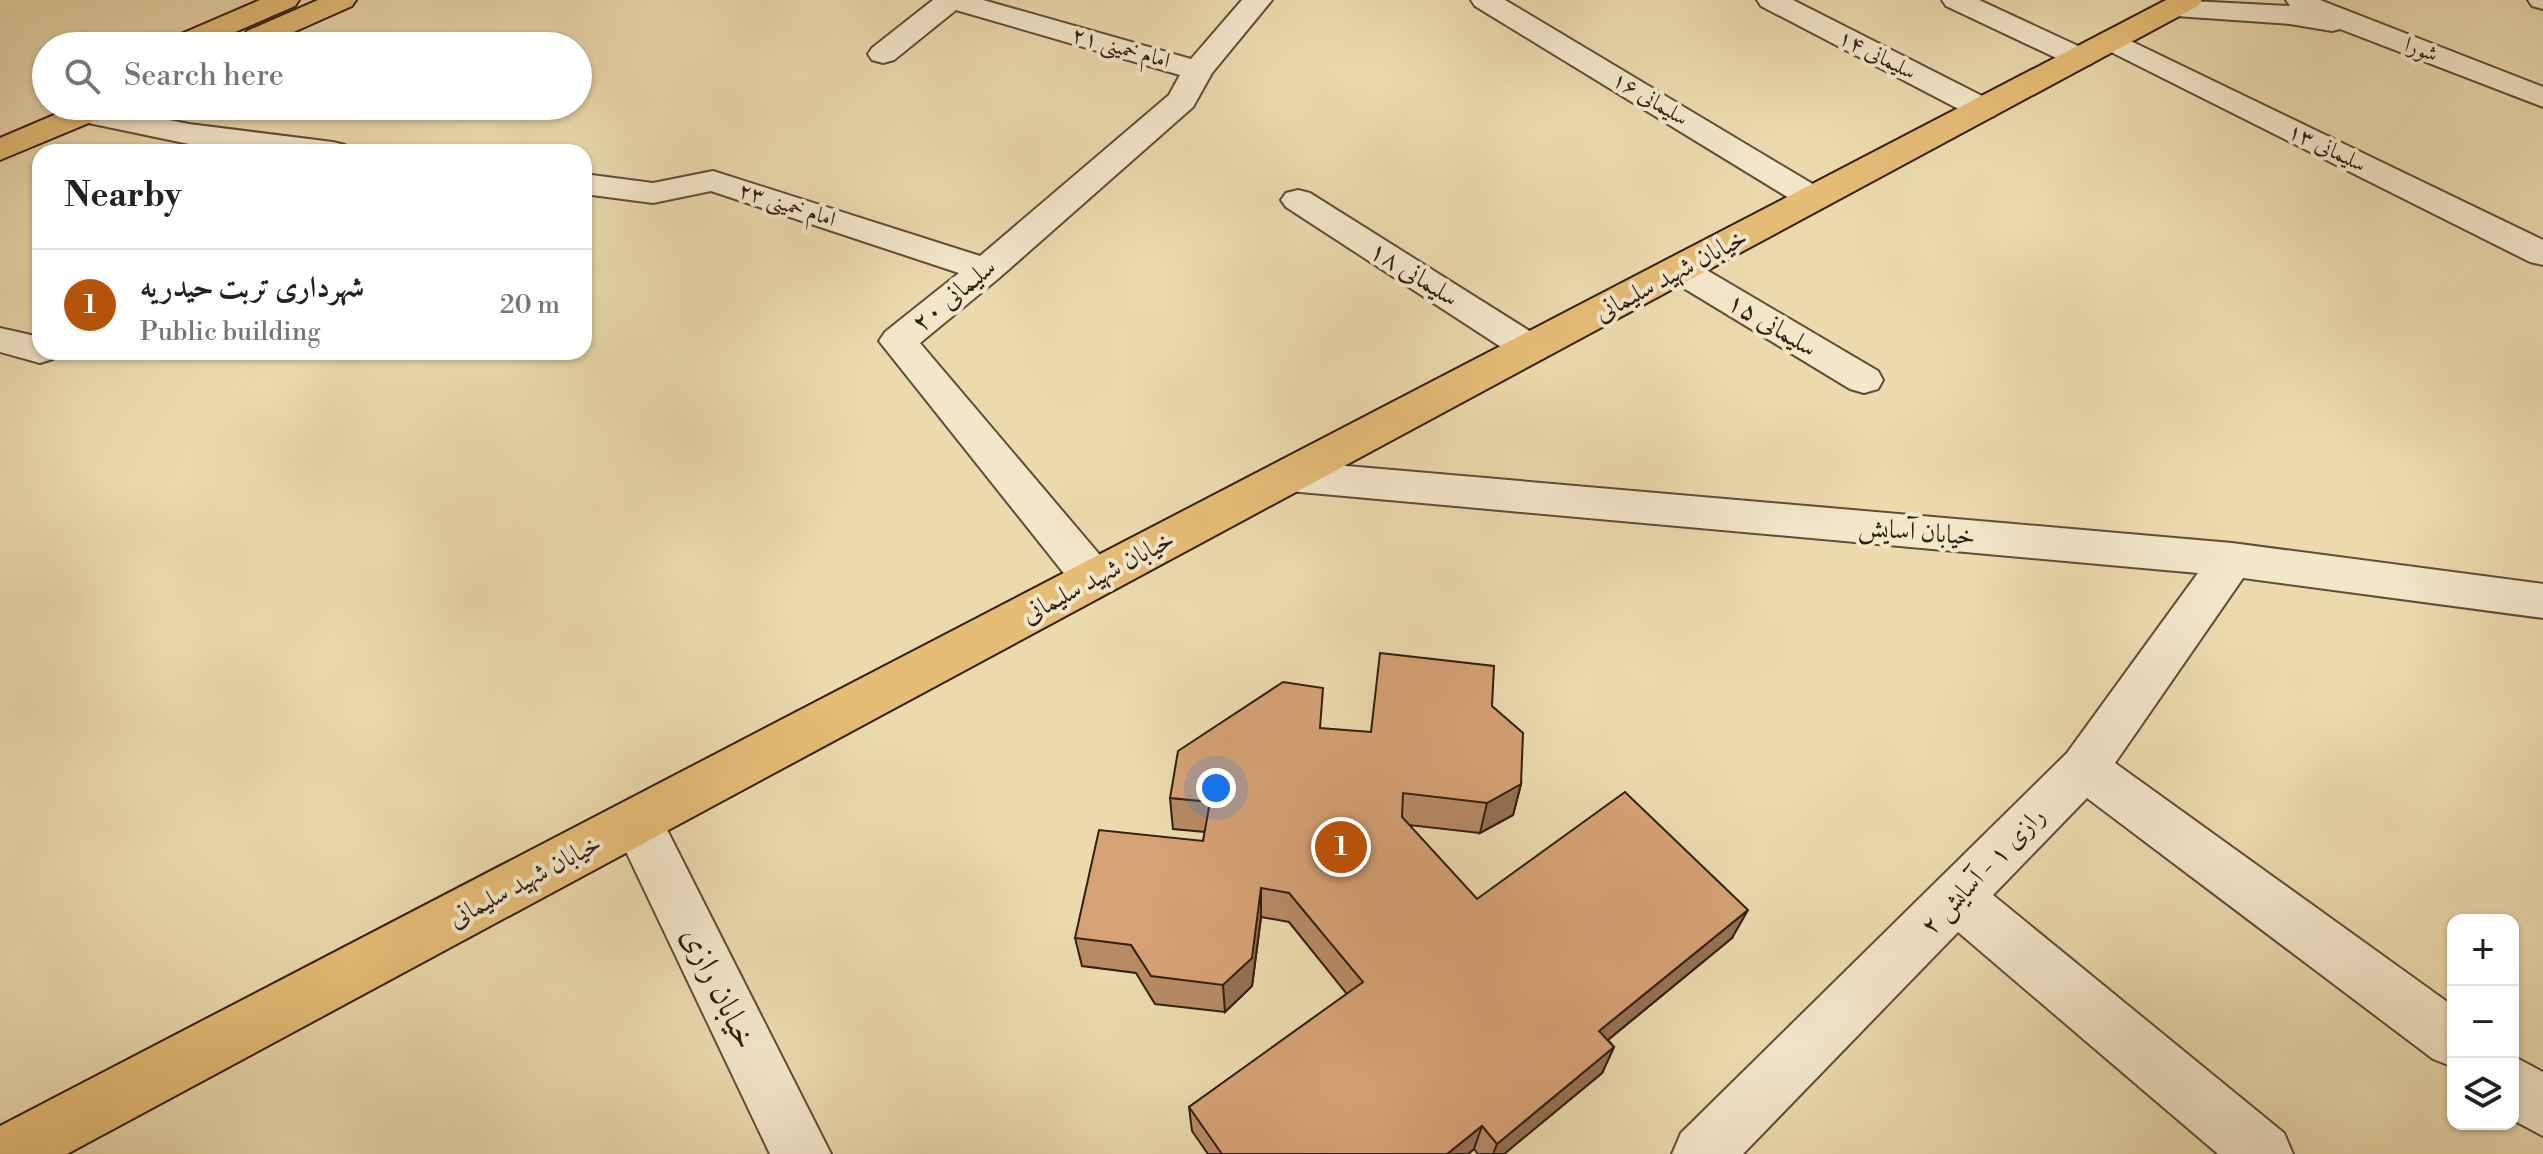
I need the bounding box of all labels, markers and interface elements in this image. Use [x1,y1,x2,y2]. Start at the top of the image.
street label: امام خمینی ۲۱ [1068,21,1173,80]
street label: سلیمانی ۱۴ [1834,24,1920,86]
street label: شورا [2400,31,2442,69]
search box [32,32,592,120]
icon: search [60,54,104,98]
text: Search here [124,57,284,95]
street label: سلیمانی ۱۶ [1607,66,1693,132]
street label: سلیمانی ۱۳ [2283,117,2371,179]
text: Nearby [64,175,182,217]
street label: امام خمینی ۲۳ [733,177,839,238]
street label: خیابان شهید سلیمانی [1589,221,1753,329]
street label: سلیمانی ۱۸ [1364,234,1464,314]
street label: سلیمانی ۲۰ [905,251,1003,339]
text: شهرداری تربت حیدریه [140,269,364,307]
street label: سلیمانی ۱۵ [1721,286,1823,364]
text: 1 [84,289,96,321]
text: 20 m [500,289,560,321]
text: Public building [140,316,321,348]
street label: خیابان آسایش [1857,511,1977,554]
street label: خیابان شهید سلیمانی [1016,523,1180,631]
your location [1196,768,1236,808]
street label: رازی ۱ - آسایش ۲ [1914,800,2053,942]
pin: 1 [1315,817,1367,877]
street label: خیابان شهید سلیمانی [443,827,607,935]
map controls [2447,914,2519,1130]
button: + [2447,914,2519,986]
street label: خیابان رازی [672,920,766,1056]
button: − [2447,986,2519,1058]
button: layers [2447,1058,2519,1130]

